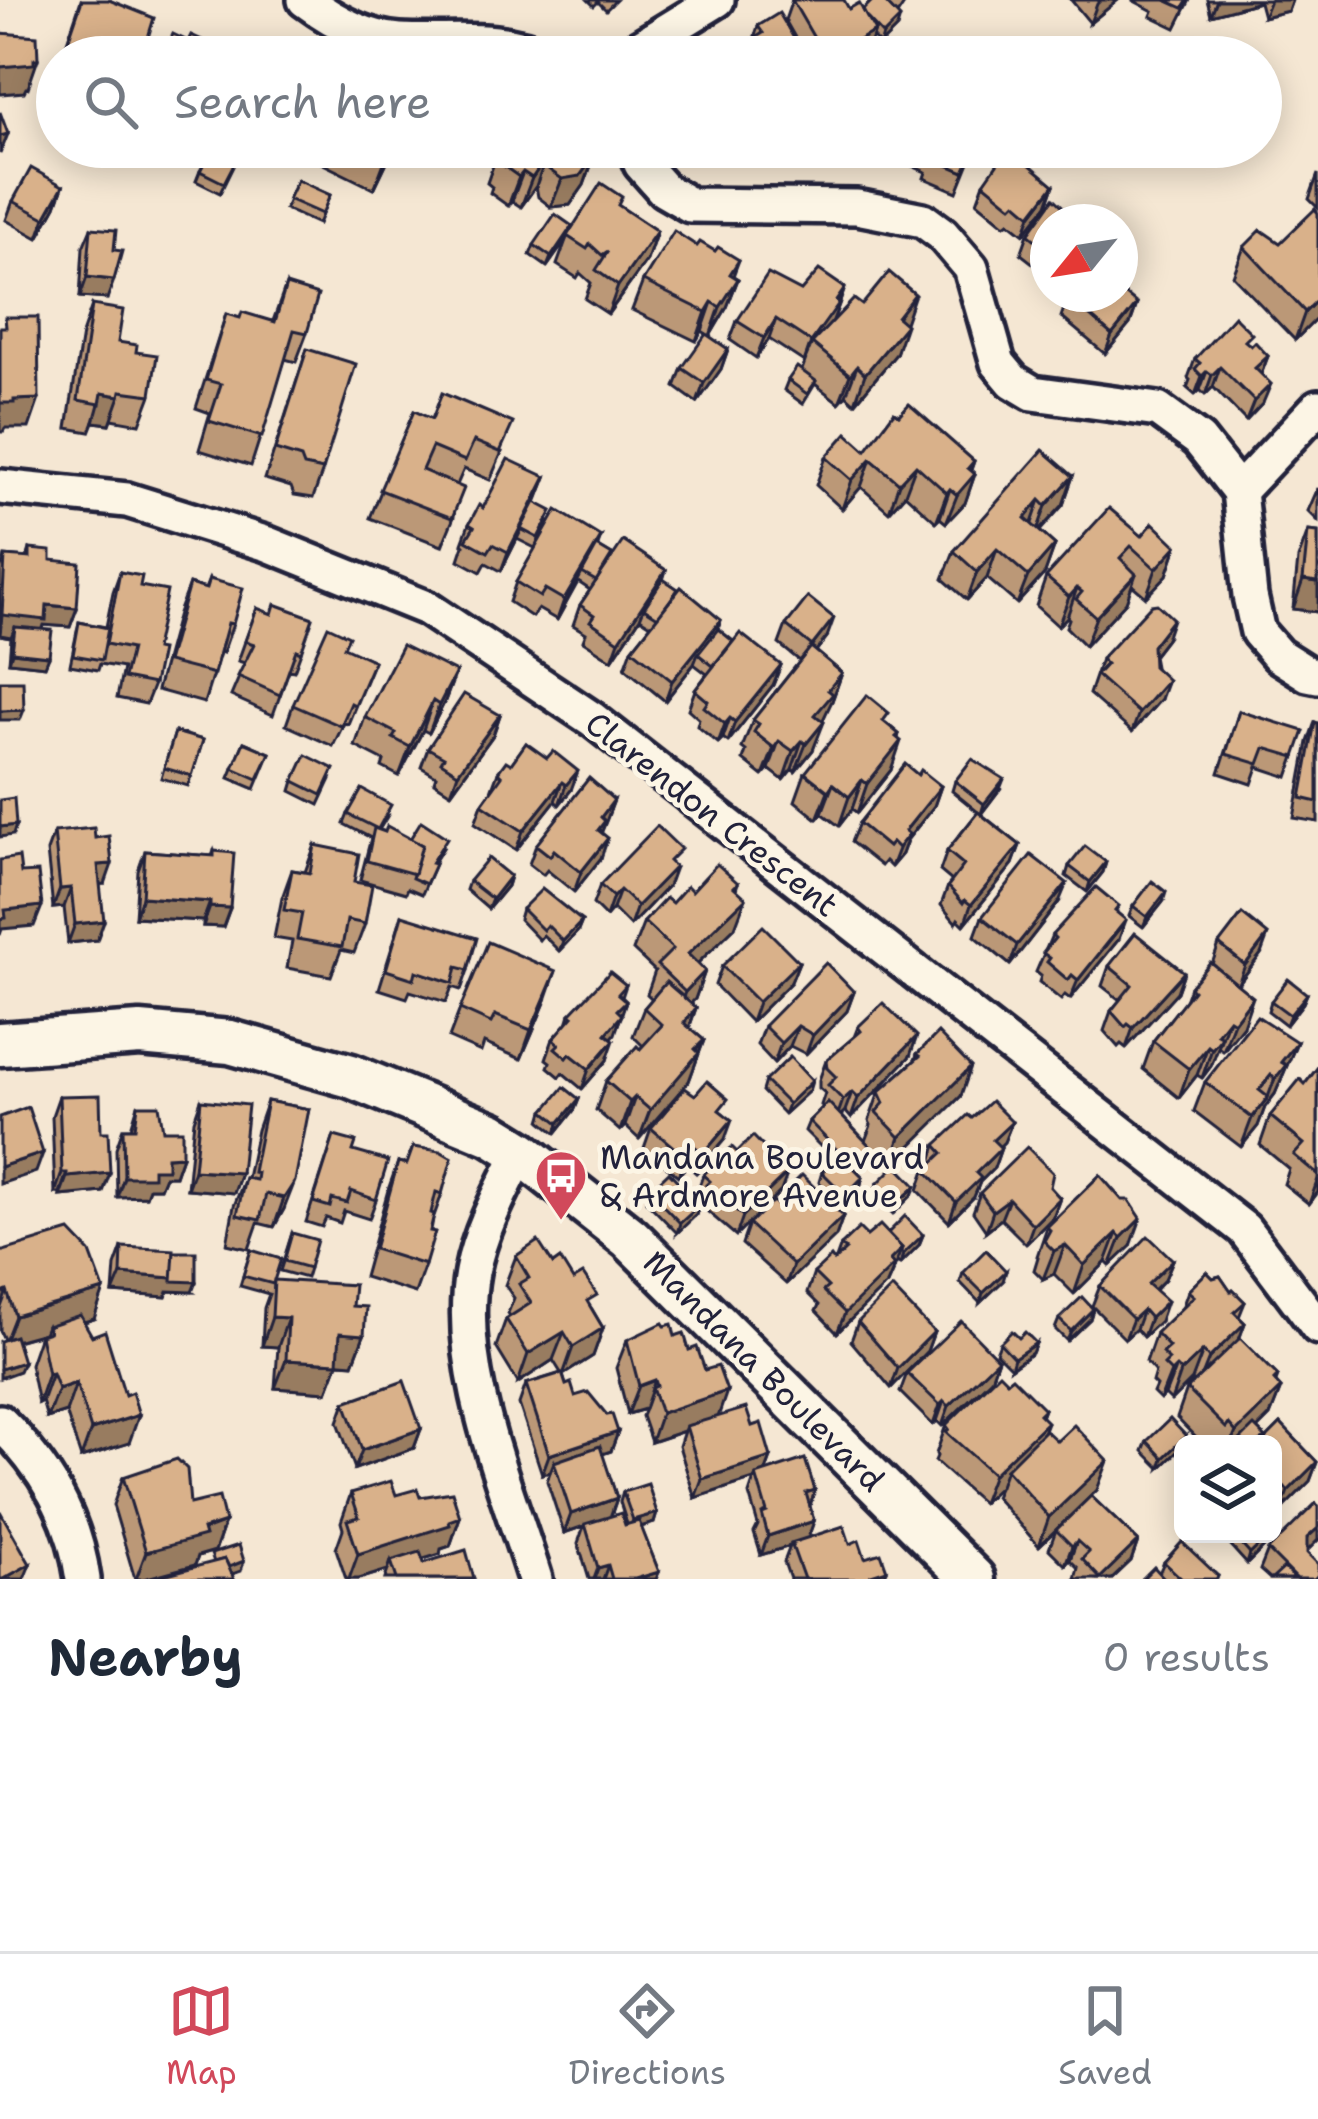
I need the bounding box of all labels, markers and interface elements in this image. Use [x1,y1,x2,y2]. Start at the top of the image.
search box [36,36,1282,168]
icon: search [78,69,144,135]
text: Search here [174,72,431,132]
north arrow [1030,204,1138,312]
street label: Clarendon Crescent [576,701,848,927]
place label: Mandana Boulevard & Ardmore Avenue [600,1135,924,1218]
bus stop icon: Mandana Boulevard & Ardmore Avenue [533,1148,589,1222]
street label: Mandana Boulevard [633,1240,895,1502]
map controls [1174,1435,1282,1543]
button: layers [1174,1435,1282,1543]
text: Nearby [48,1623,243,1691]
text: 0 results [1103,1631,1270,1683]
tab: Map [166,1978,237,2095]
tab: Directions [569,1978,726,2095]
tab: Saved [1058,1978,1152,2095]

